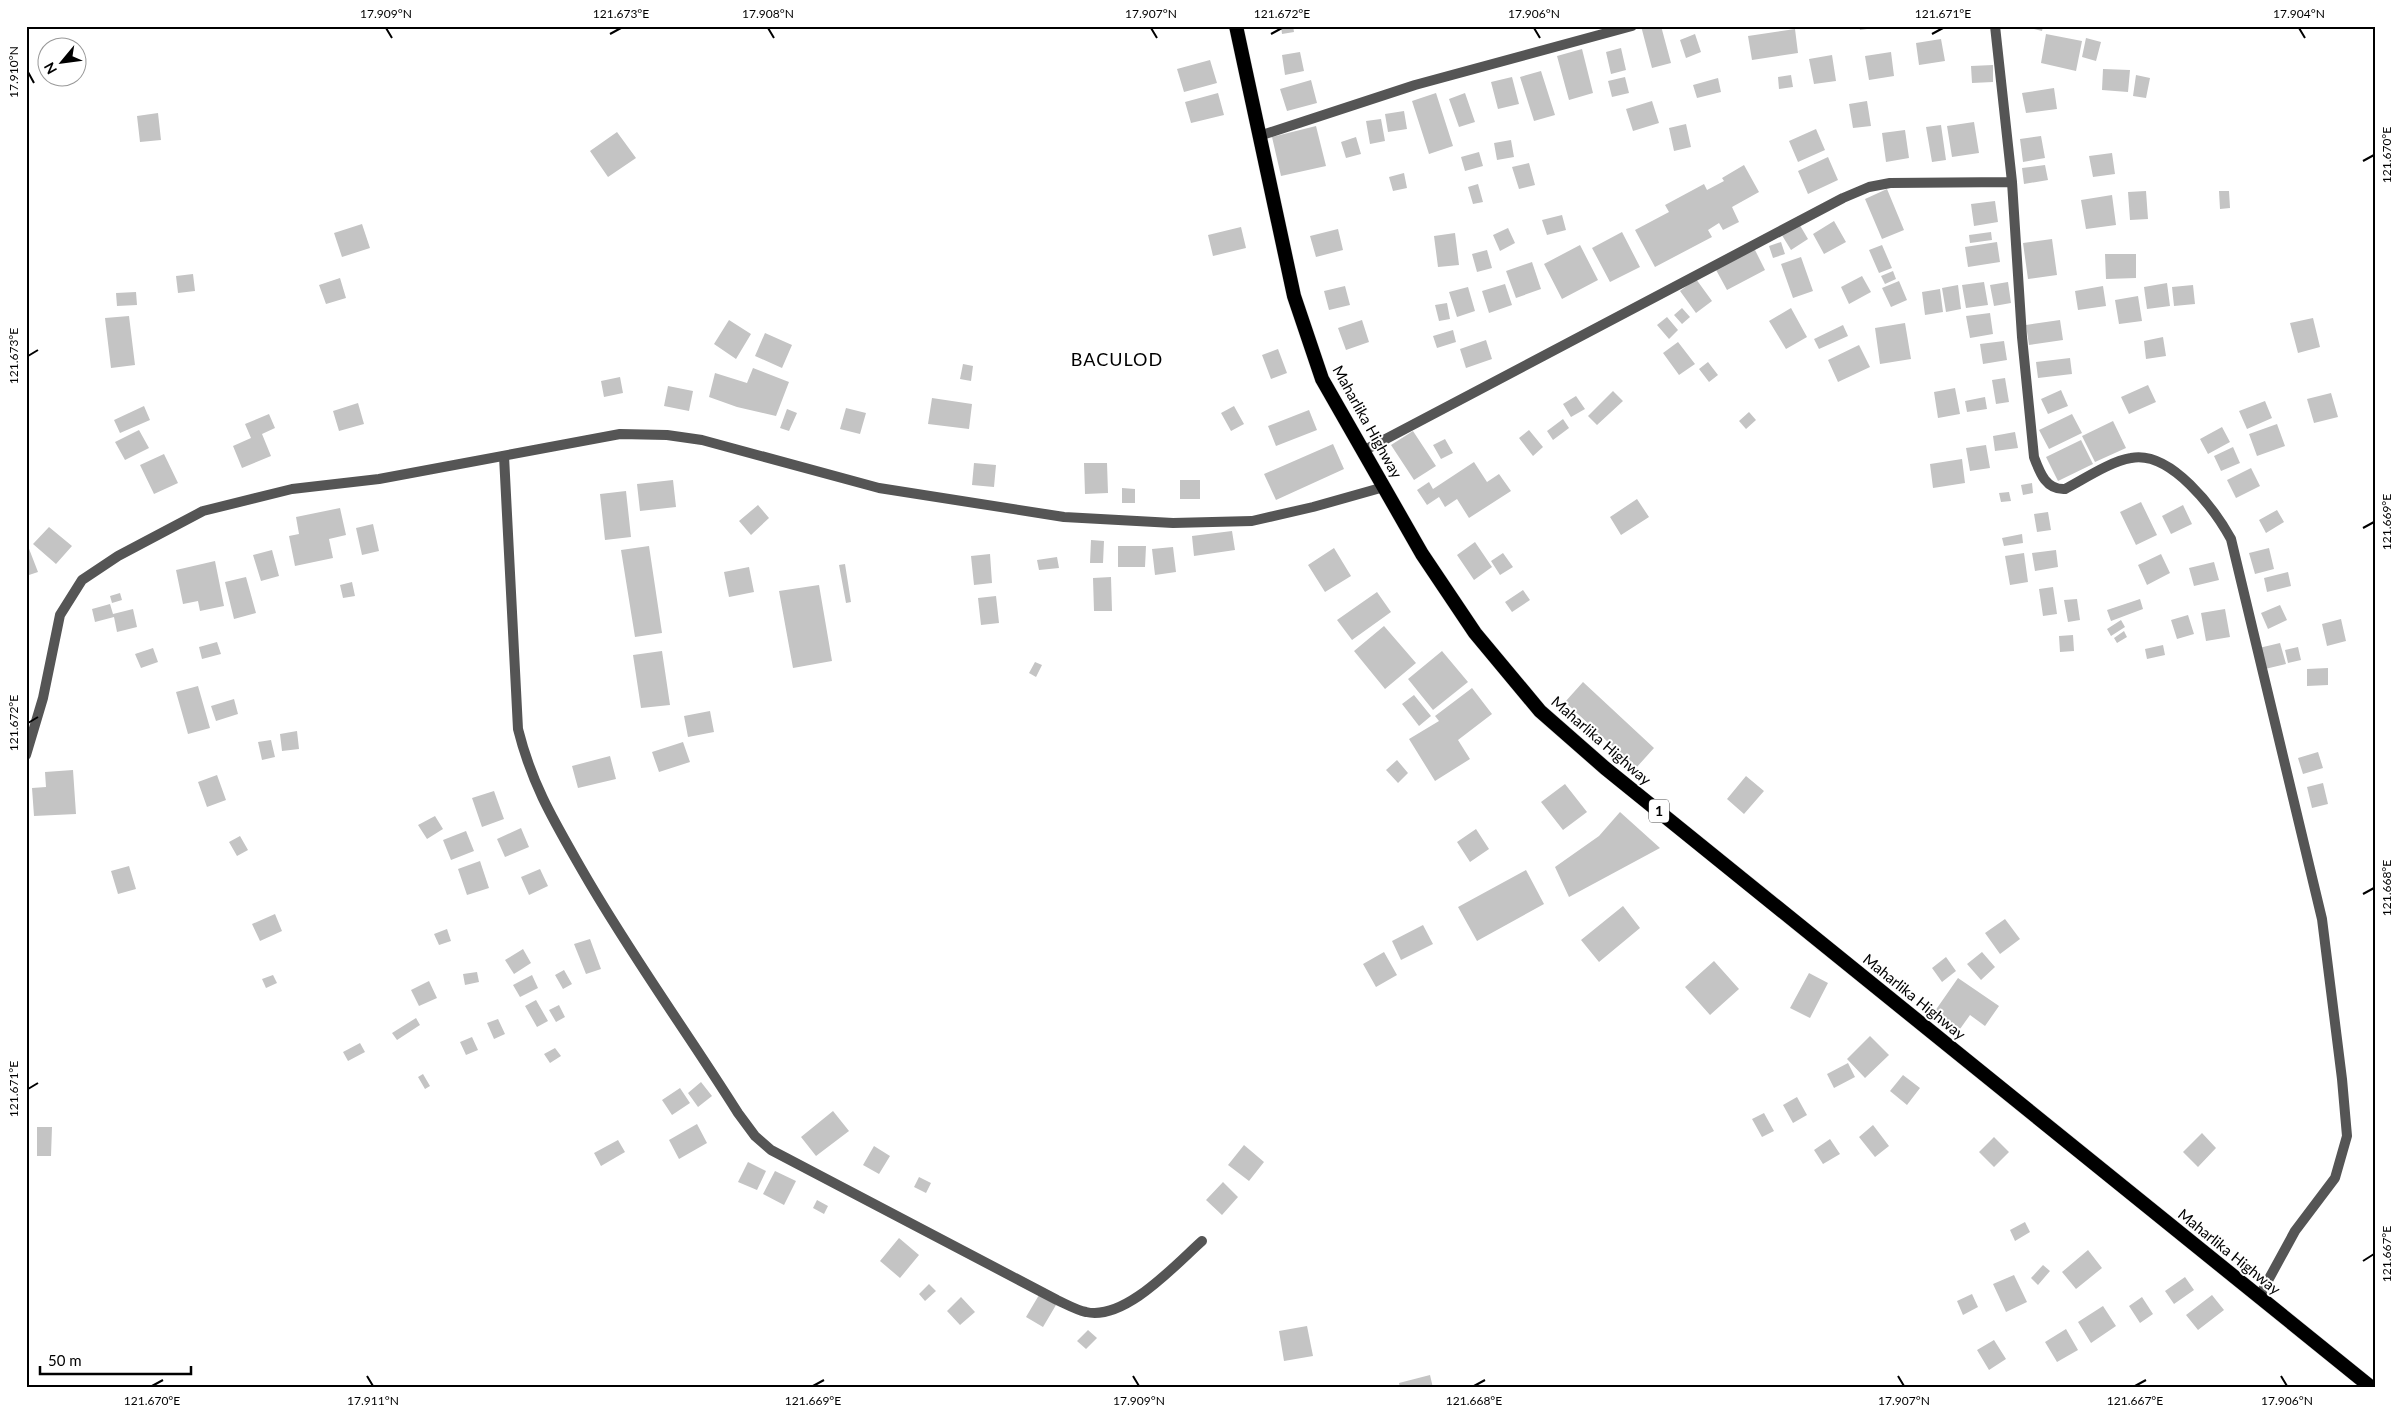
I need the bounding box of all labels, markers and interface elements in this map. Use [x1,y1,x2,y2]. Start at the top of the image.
text: 17.909°N [360,6,412,21]
text: 121.673°E [593,6,649,21]
text: 17.908°N [742,6,794,21]
text: 17.907°N [1125,6,1177,21]
text: 121.672°E [1254,6,1310,21]
text: 17.906°N [1508,6,1560,21]
text: 121.671°E [1915,6,1971,21]
text: 17.904°N [2273,6,2325,21]
north arrow [38,38,88,88]
text: 17.910°N [6,46,21,98]
text: N [40,60,60,77]
text: 121.670°E [2379,127,2394,183]
text: 121.673°E [6,328,21,384]
district label: BACULOD [1071,348,1163,370]
street label: Maharlika Highway [1329,362,1406,481]
text: 121.669°E [2379,494,2394,550]
street label: Maharlika Highway [1548,692,1655,789]
text: 121.672°E [6,695,21,751]
road number: 1 [1649,799,1669,822]
text: 121.668°E [2379,860,2394,916]
street label: Maharlika Highway [1860,949,1970,1043]
text: 121.671°E [6,1061,21,1117]
street label: Maharlika Highway [2175,1204,2285,1298]
text: 121.667°E [2379,1226,2394,1282]
scale bar [40,1344,191,1376]
text: 50 m [48,1351,82,1369]
text: 121.670°E [124,1393,180,1408]
text: 17.911°N [347,1393,399,1408]
text: 121.669°E [785,1393,841,1408]
text: 17.909°N [1113,1393,1165,1408]
text: 121.668°E [1446,1393,1502,1408]
text: 17.907°N [1878,1393,1930,1408]
text: 121.667°E [2107,1393,2163,1408]
text: 17.906°N [2261,1393,2313,1408]

